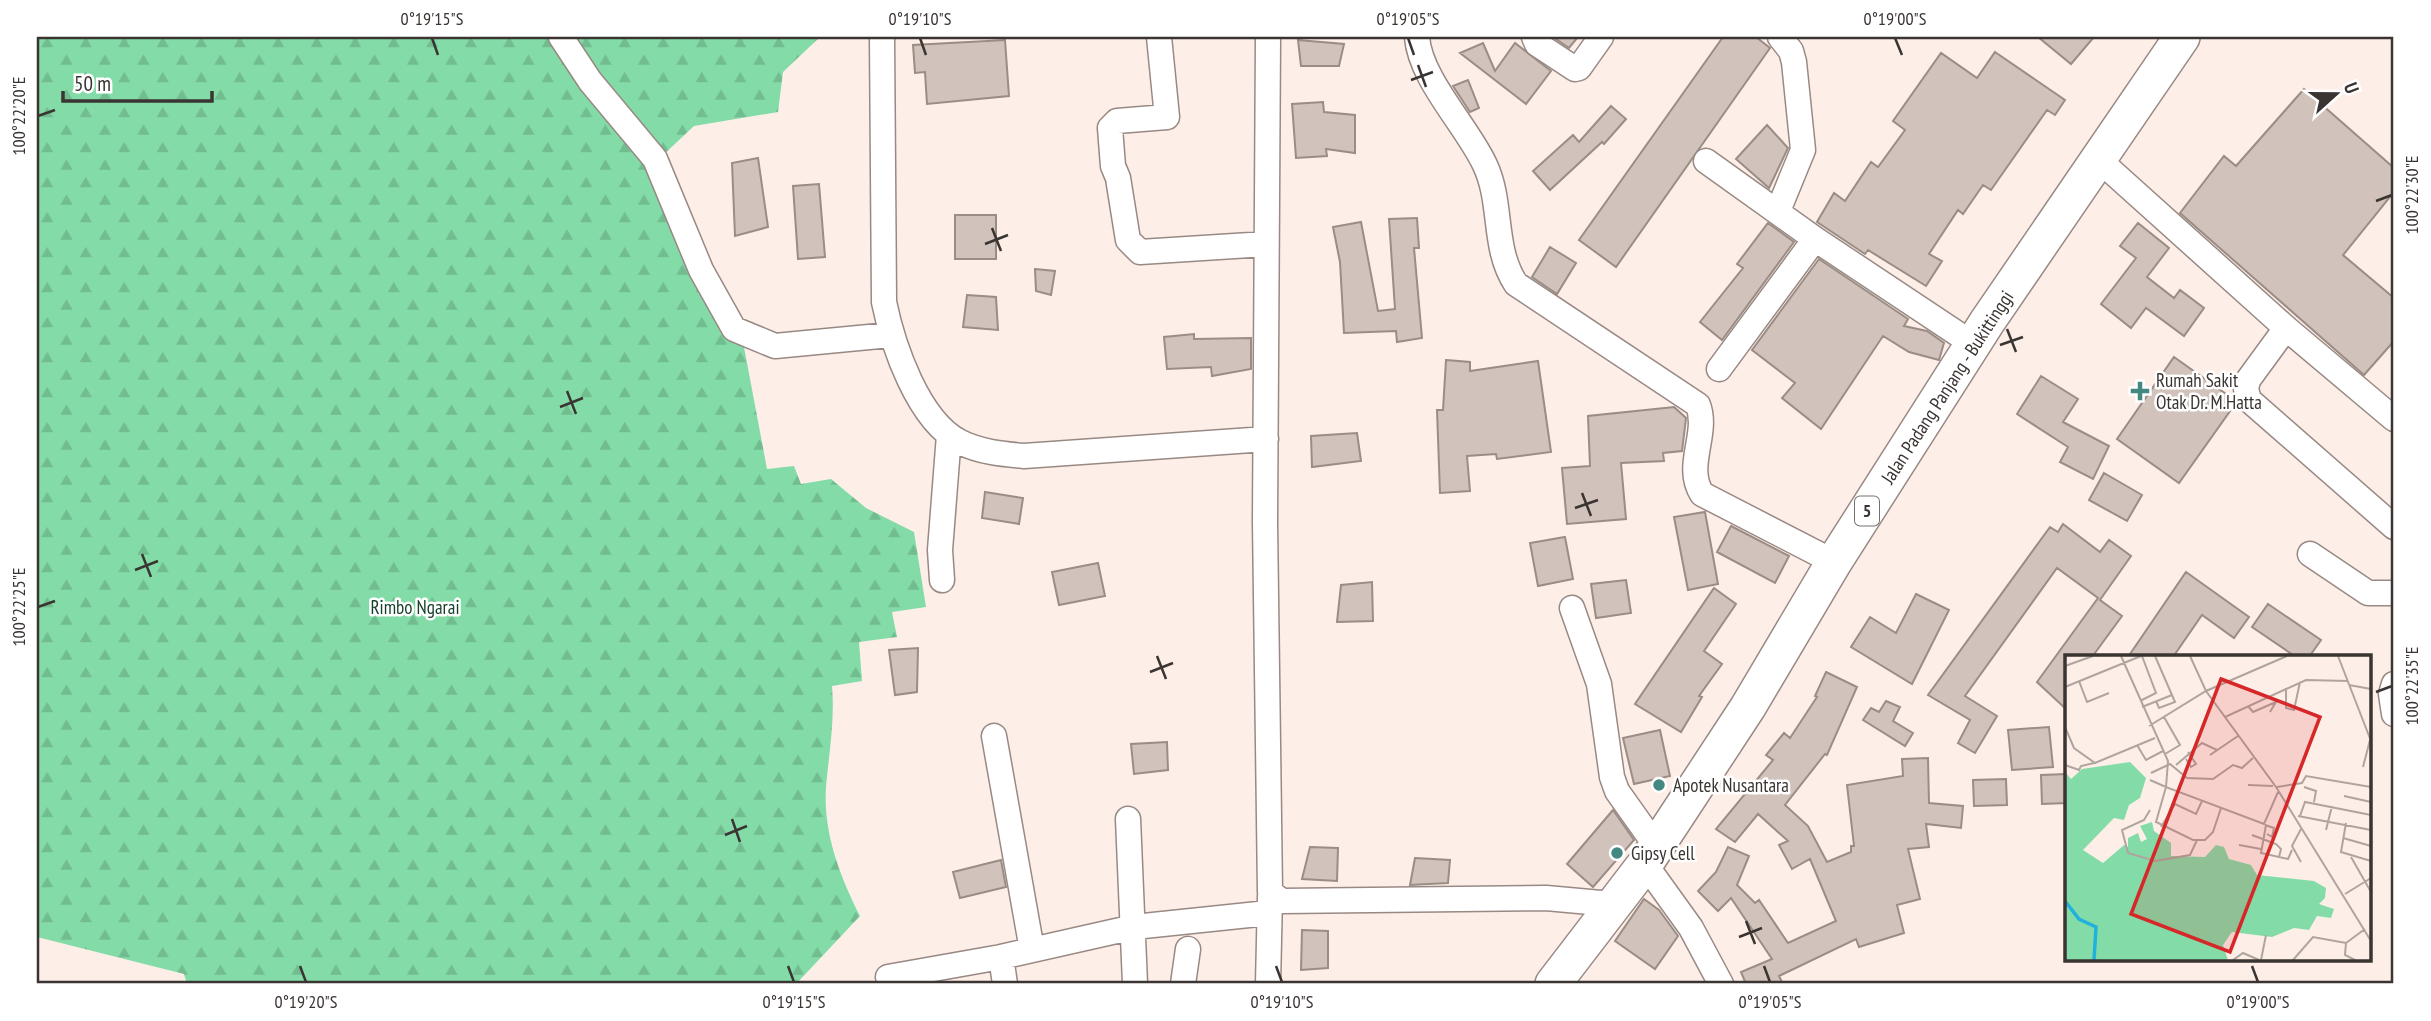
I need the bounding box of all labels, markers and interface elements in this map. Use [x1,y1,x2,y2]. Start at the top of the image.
text: 0°19'15"S [401,7,464,30]
text: 0°19'10"S [889,7,952,30]
text: 0°19'05"S [1377,7,1440,30]
text: 0°19'00"S [1864,7,1927,30]
scale bar [63,60,212,104]
north arrow [2302,60,2372,130]
text: 50 m [74,70,111,97]
text: 100°22'20"E [7,77,30,155]
text: U [2339,79,2365,97]
text: 100°22'30"E [2400,156,2423,234]
street label: Jalan Padang Panjang - Bukittinggi [1875,286,2018,489]
place label: Rumah Sakit Otak Dr. M.Hatta [2156,368,2262,414]
marker: Rumah Sakit Otak Dr. M.Hatta [2130,381,2150,401]
road number: 5 [1855,496,1879,526]
text: 100°22'25"E [7,568,30,646]
park label: Rimbo Ngarai [370,595,460,619]
text: 100°22'35"E [2400,647,2423,725]
inset map [2065,655,2372,962]
place label: Apotek Nusantara [1673,773,1789,797]
marker: Apotek Nusantara [1651,777,1667,793]
place label: Gipsy Cell [1631,841,1695,865]
marker: Gipsy Cell [1609,845,1625,861]
text: 0°19'20"S [275,990,338,1013]
text: 0°19'15"S [763,990,826,1013]
text: 0°19'10"S [1251,990,1314,1013]
text: 0°19'05"S [1739,990,1802,1013]
text: 0°19'00"S [2227,990,2290,1013]

